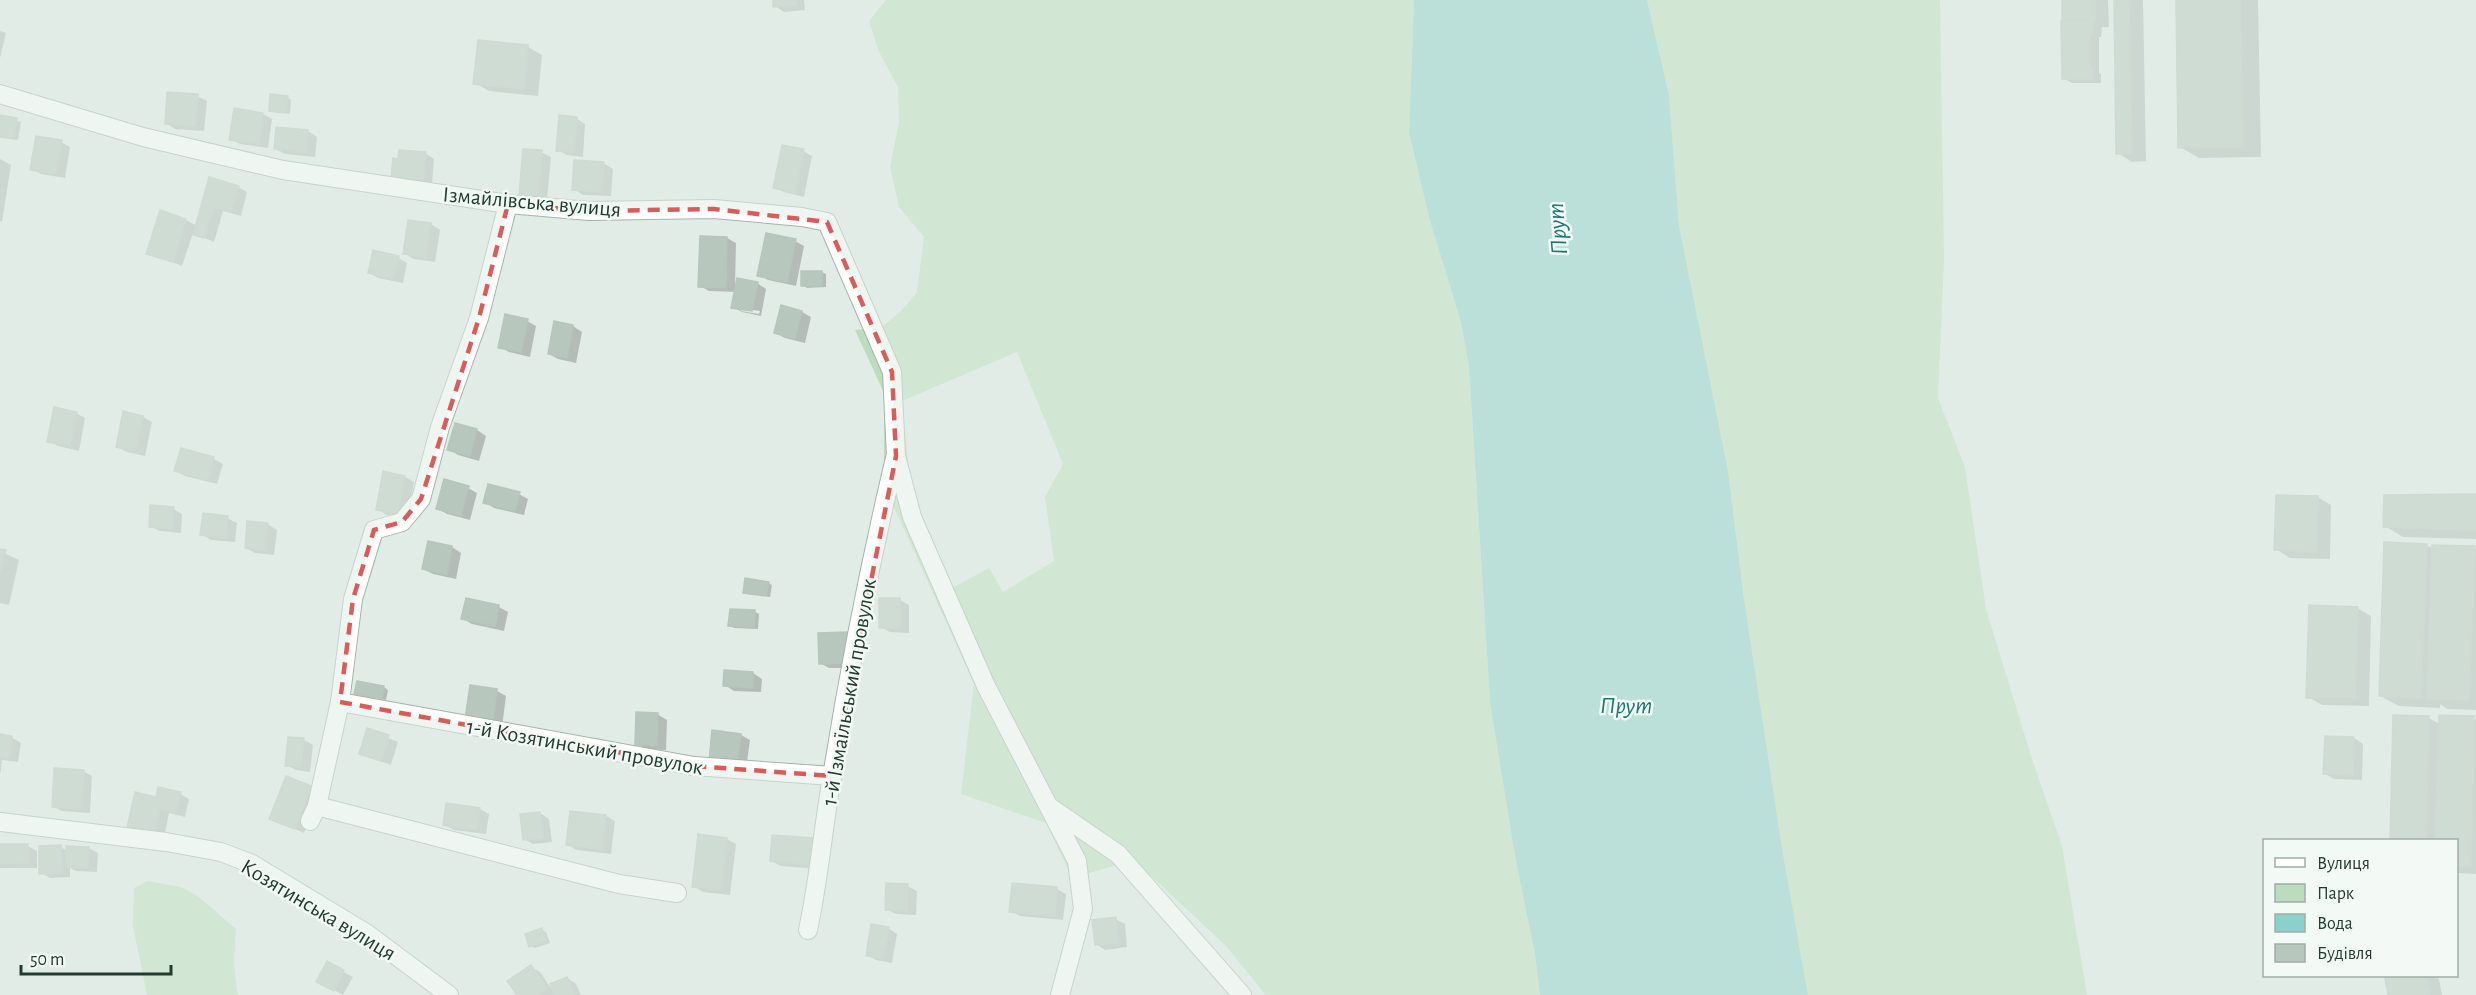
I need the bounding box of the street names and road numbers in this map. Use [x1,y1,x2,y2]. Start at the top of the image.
street label: Ізмайлівська вулиця [442,183,622,221]
street label: 1-й Ізмаїльський провулок [818,577,880,808]
street label: 1-й Козятинський провулок [465,715,705,779]
street label: Козятинська вулиця [237,855,400,965]

